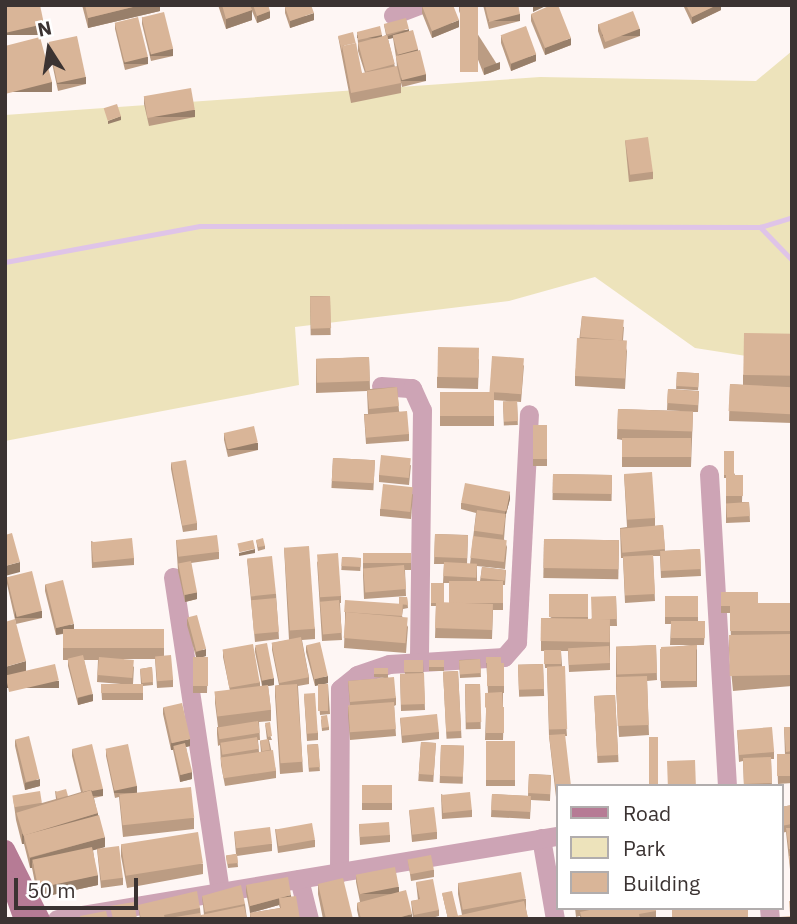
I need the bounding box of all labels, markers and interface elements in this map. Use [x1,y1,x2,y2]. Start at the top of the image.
north arrow [14,14,84,84]
text: N [35,15,54,42]
legend [556,784,783,910]
text: Road [623,799,671,827]
text: Park [623,834,666,862]
scale bar [18,864,142,908]
text: Building [623,869,700,897]
text: 50 m [27,876,76,904]

